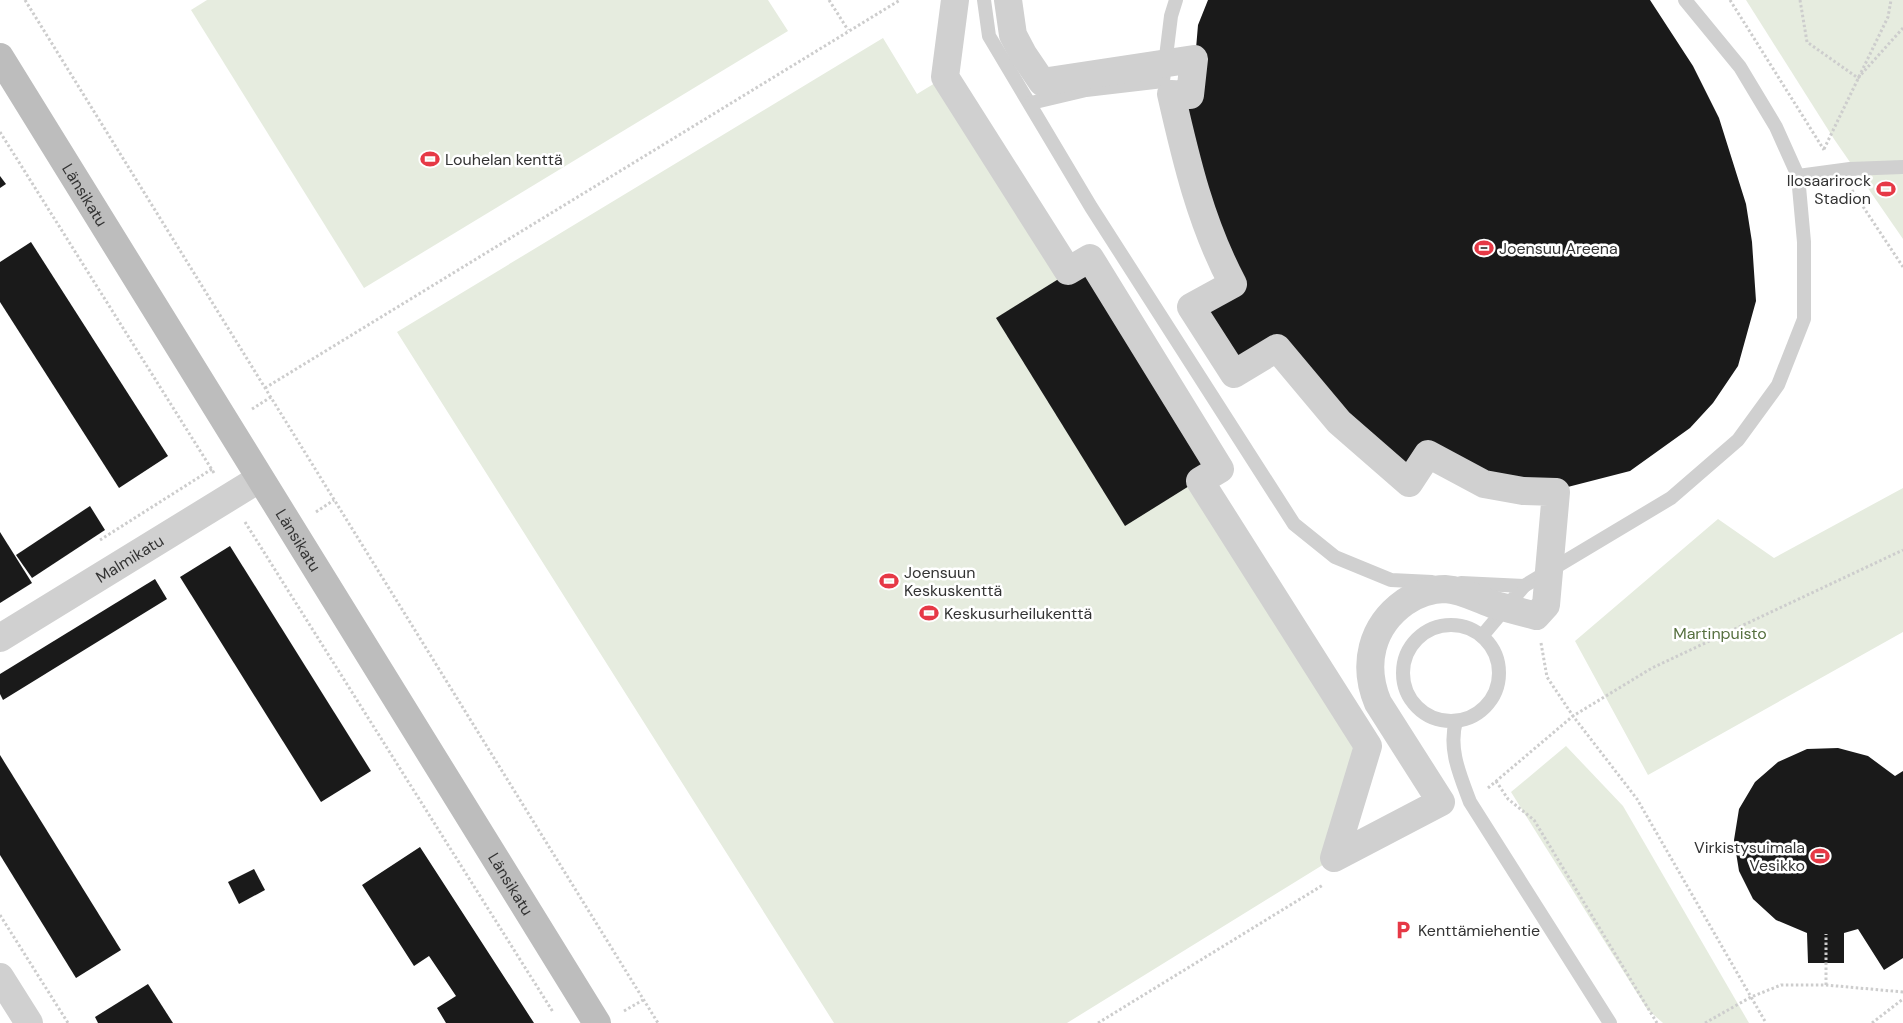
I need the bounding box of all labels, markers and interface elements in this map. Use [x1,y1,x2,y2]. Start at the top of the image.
sports icon: Louhelan kenttä [419,148,441,170]
place label: Louhelan kenttä [445,149,563,170]
street label: Länsikatu [58,159,113,230]
place label: Ilosaarirock Stadion [1787,170,1871,209]
sports icon: Ilosaarirock Stadion [1875,178,1897,200]
sports icon: Joensuu Areena [1473,237,1495,259]
place label: Joensuu Areena [1499,238,1618,259]
street label: Länsikatu [271,505,326,576]
street label: Malmikatu [92,530,167,587]
place label: Joensuun Keskuskenttä [904,562,1002,601]
sports icon: Joensuun Keskuskenttä [878,570,900,592]
sports icon: Keskusurheilukenttä [918,602,940,624]
place label: Keskusurheilukenttä [944,603,1092,624]
park label: Martinpuisto [1673,623,1767,644]
place label: Virkistysuimala Vesikko [1694,837,1805,876]
sports icon: Virkistysuimala Vesikko [1809,845,1831,867]
street label: Länsikatu [484,848,538,919]
parking icon: Kenttämiehentie [1392,919,1414,941]
place label: Kenttämiehentie [1418,920,1540,941]

